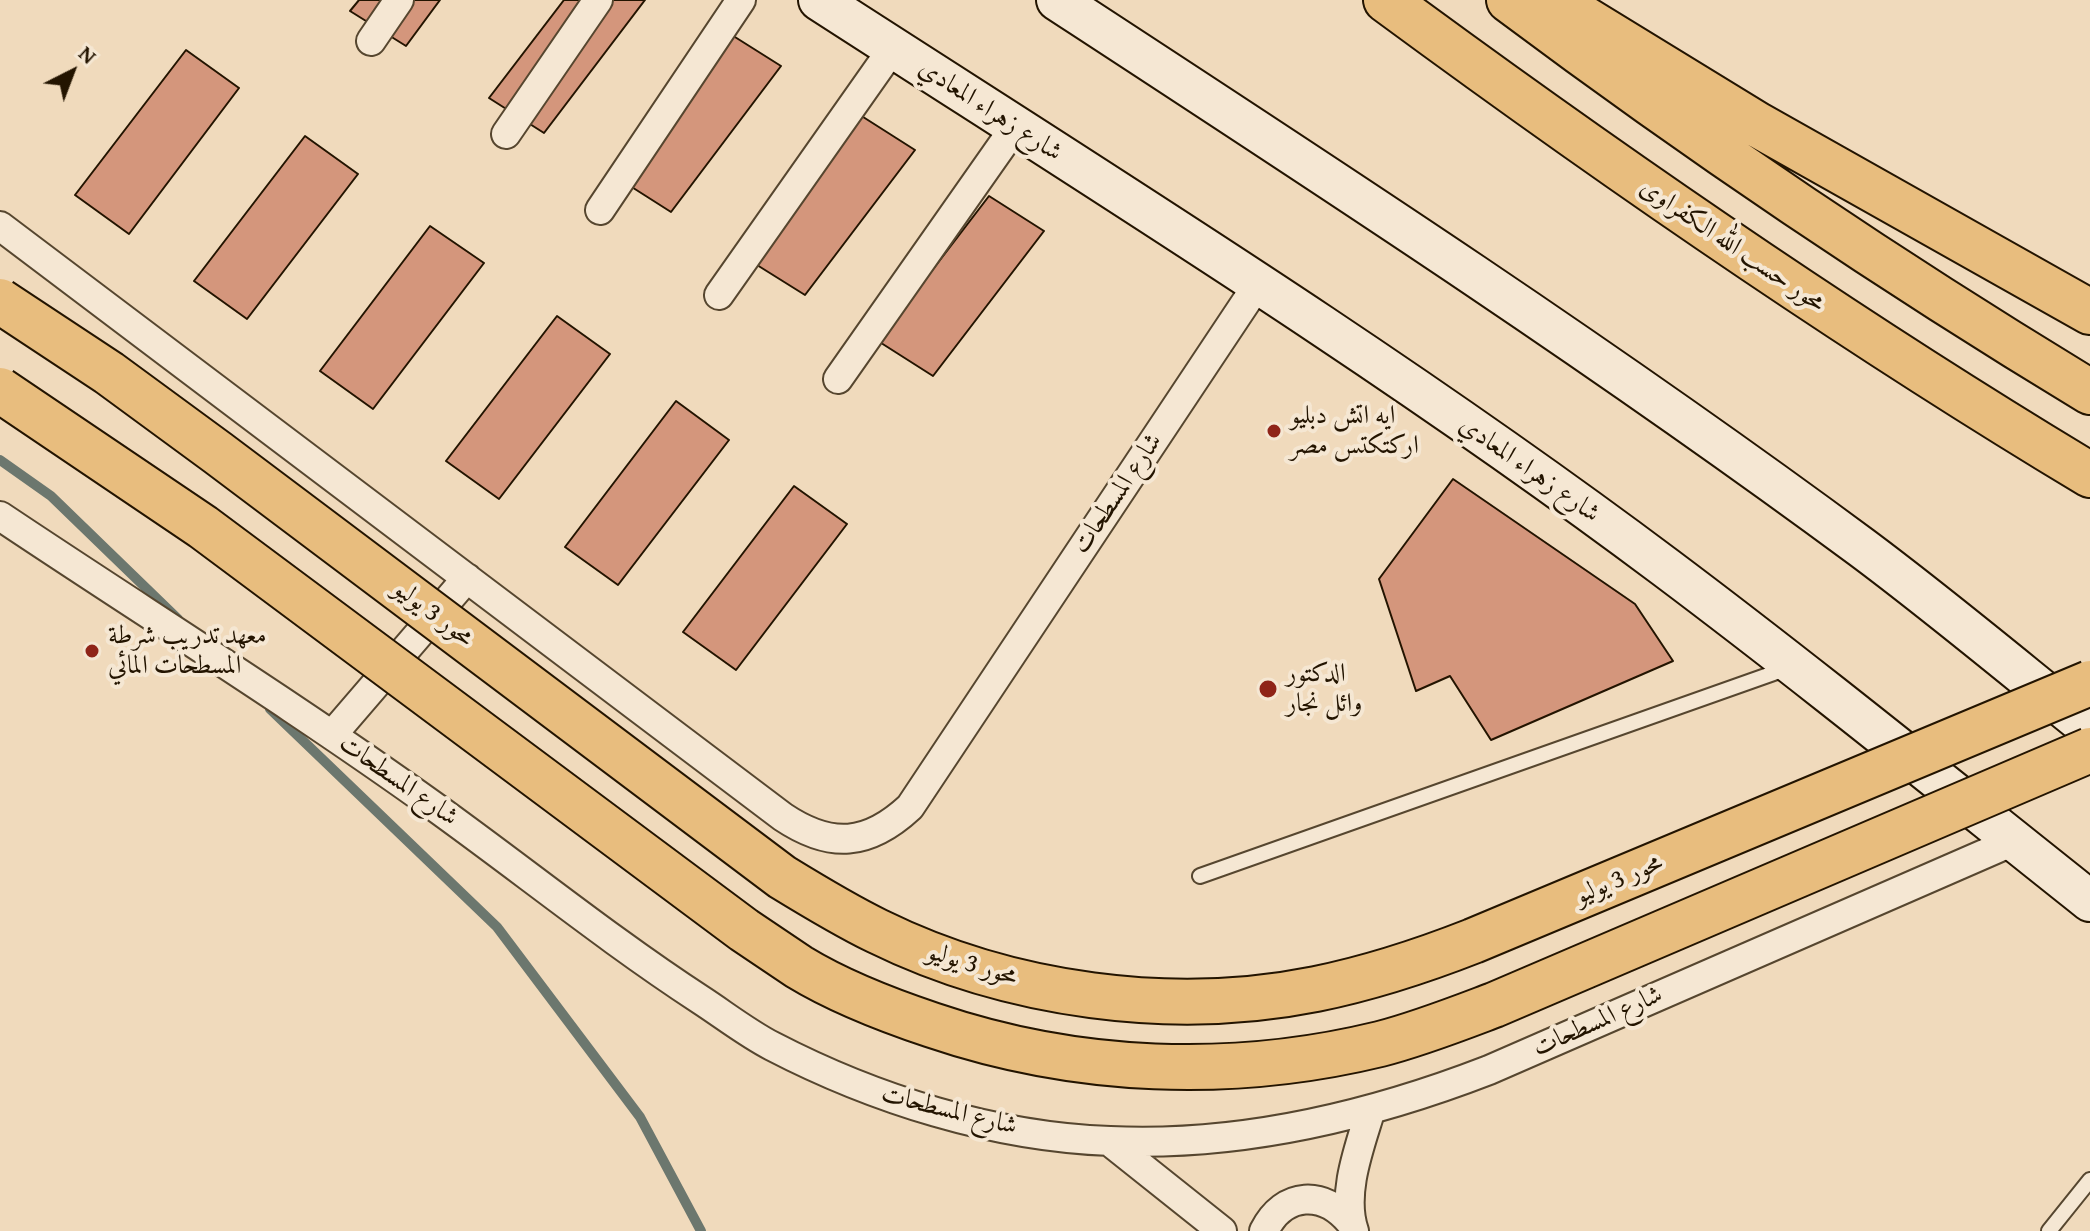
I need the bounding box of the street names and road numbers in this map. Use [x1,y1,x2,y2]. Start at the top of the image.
street label: شارع زهراء المعادي [912,53,1068,169]
street label: محور حسب الله الكفراوى [1633,172,1831,320]
street label: شارع زهراء المعادي [1452,410,1606,530]
street label: شارع المسطحات [1066,428,1170,560]
street label: محور 3 يوليو [387,574,479,654]
street label: شارع المسطحات [332,728,464,834]
street label: محور 3 يوليو [1570,848,1668,912]
street label: محور 3 يوليو [923,937,1021,993]
street label: شارع المسطحات [1528,980,1668,1064]
street label: شارع المسطحات [878,1079,1020,1143]

